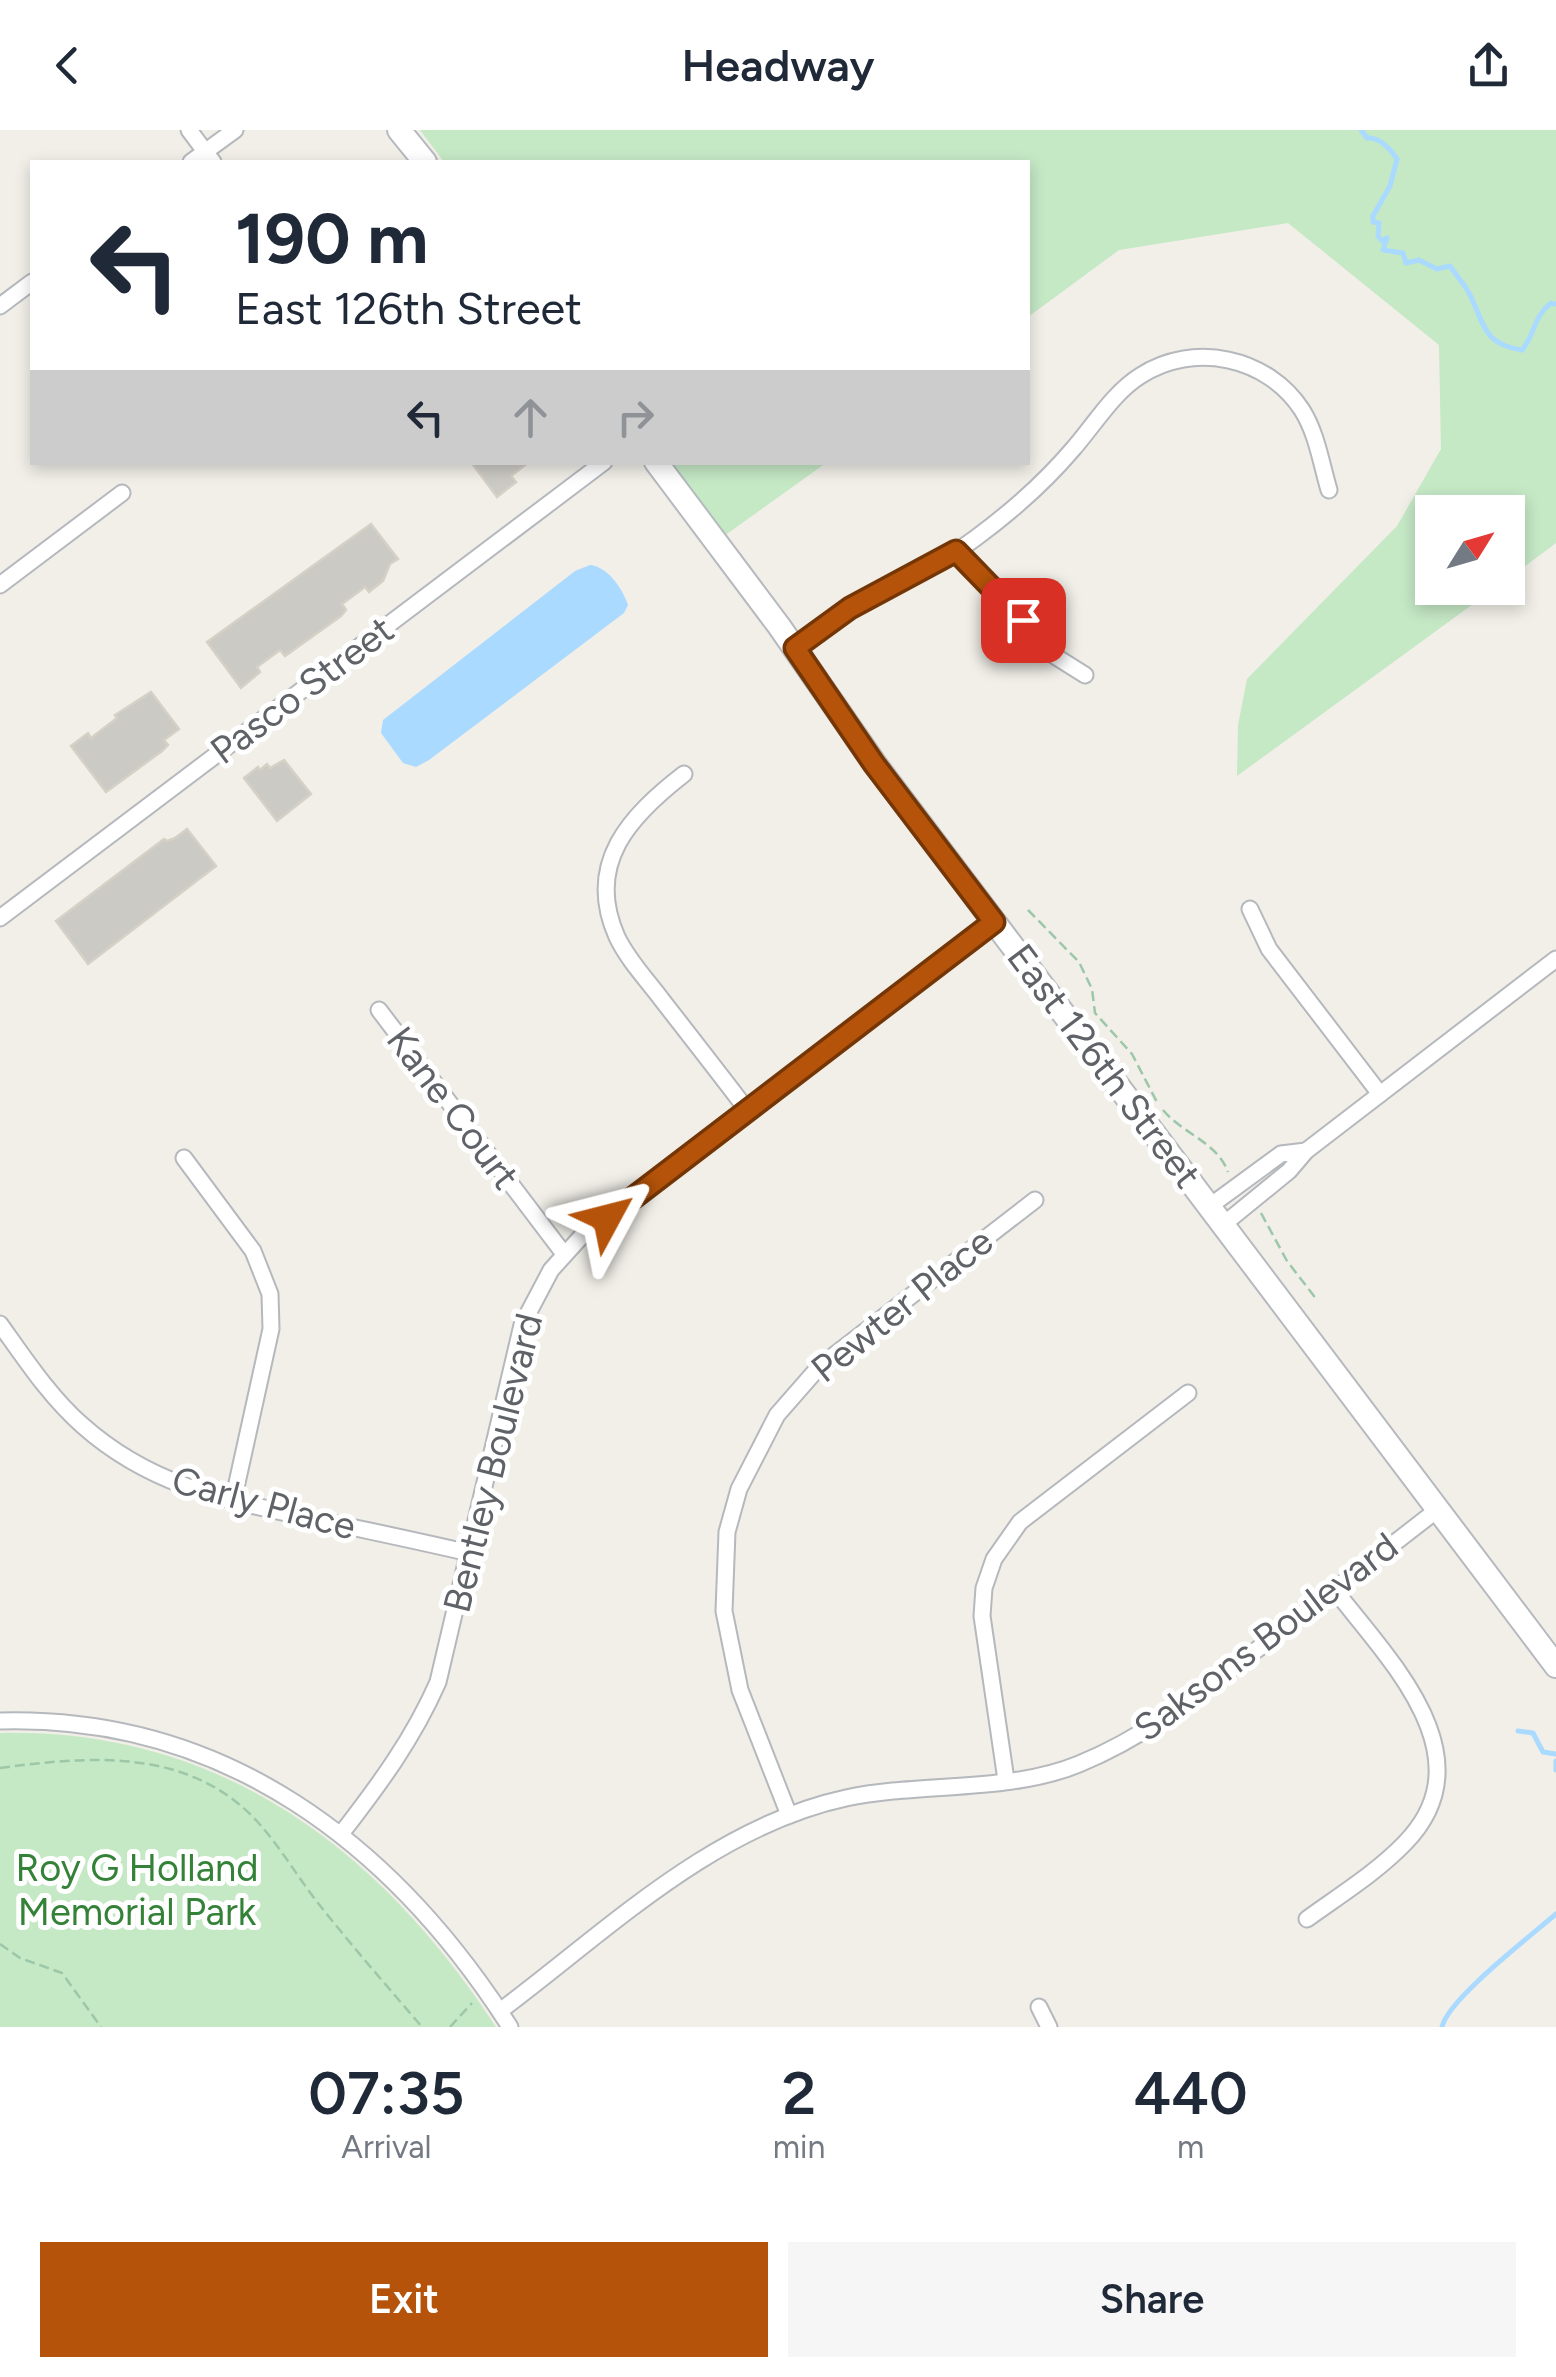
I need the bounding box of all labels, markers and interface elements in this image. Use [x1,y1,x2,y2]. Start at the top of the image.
icon: back [40,38,95,93]
text: Headway [682,38,874,92]
icon: share [1461,38,1516,93]
text: 190 m [235,196,428,281]
icon: left [70,200,200,330]
text: East 126th Street [235,281,582,335]
icon: left [398,390,453,445]
icon: ahead [503,390,558,445]
icon: right [608,390,663,445]
north arrow [1415,495,1525,605]
map controls [1415,495,1525,605]
pin [981,578,1066,663]
icon: arrive [996,593,1051,648]
street label: Pasco Street [201,606,403,774]
street label: East 126th Street [997,935,1211,1197]
street label: Kane Court [377,1018,529,1198]
position arrow [555,1166,659,1270]
street label: Pewter Place [802,1218,1002,1392]
street label: Bentley Boulevard [434,1309,552,1617]
street label: Carly Place [167,1456,361,1550]
street label: Saksons Boulevard [1125,1523,1407,1751]
park label: Roy G Holland Memorial Park [15,1845,259,1935]
text: 07:35 [308,2057,465,2129]
text: 2 [782,2057,816,2129]
text: 440 [1134,2057,1248,2129]
text: Arrival [341,2128,432,2166]
text: min [773,2128,825,2166]
text: m [1177,2128,1204,2166]
button: Exit [40,2242,768,2357]
button: Share [788,2242,1516,2357]

